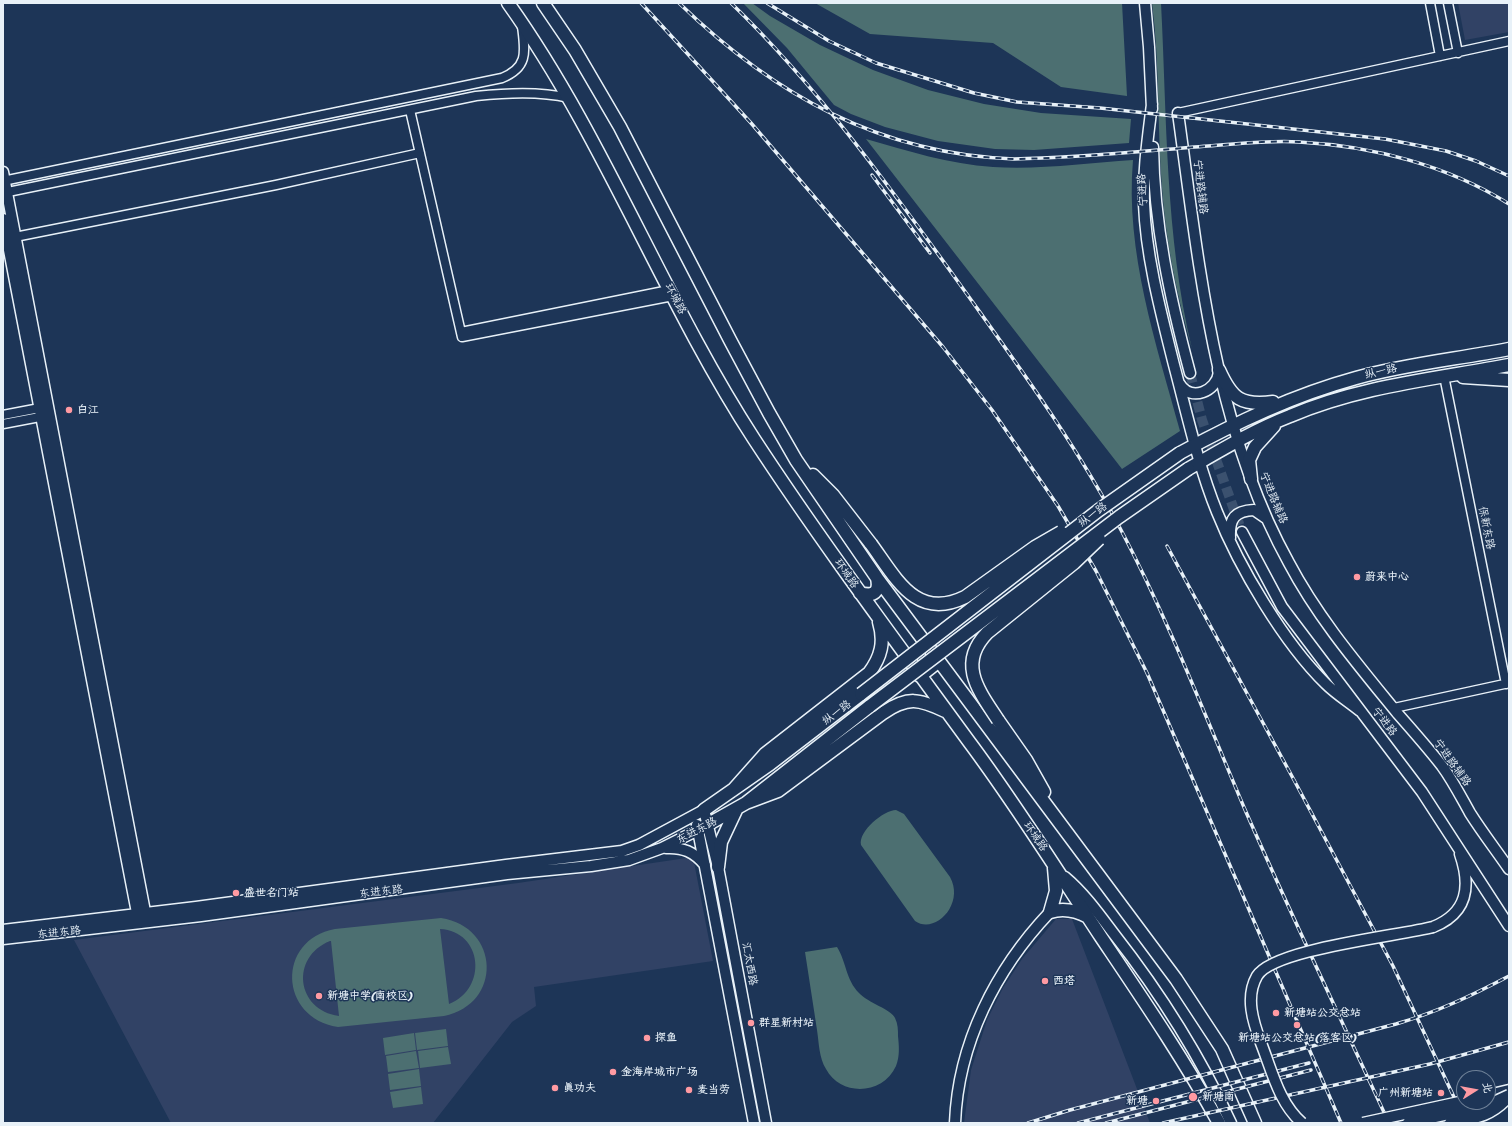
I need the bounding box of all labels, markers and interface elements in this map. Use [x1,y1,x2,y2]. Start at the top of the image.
street label: 宁进路辅路 [1190,159,1210,215]
street label: 宁进路 [1135,173,1151,207]
street label: 环城路 [661,281,689,317]
street label: 纵一路 [1363,362,1399,382]
place label: 白江 [77,403,99,417]
marker: 白江 [64,405,74,415]
street label: 宁进路辅路 [1256,470,1290,526]
street label: 纵一路 [1076,500,1110,530]
street label: 保新东路 [1475,505,1497,551]
street label: 环城路 [831,557,861,591]
place label: 蔚来中心 [1365,570,1409,584]
marker: 蔚来中心 [1352,572,1362,582]
street label: 纵一路 [820,698,854,728]
street label: 宁进路 [1369,705,1399,739]
street label: 宁进路辅路 [1430,737,1474,789]
street label: 东进东路 [674,815,720,847]
street label: 环城路 [1020,820,1050,854]
street label: 东进东路 [358,883,404,901]
place label: 盛世名门站 [244,886,299,900]
marker: 盛世名门站 [231,888,241,898]
street label: 东进东路 [36,924,82,942]
street label: 汇太西路 [739,941,759,987]
place label: 西塔 [1053,974,1075,988]
marker: 西塔 [1040,976,1050,986]
place label: 新塘中学(南校区) [327,989,412,1003]
marker: 新塘中学(南校区) [314,991,324,1001]
place label: 新塘站公交总站 [1284,1006,1361,1020]
marker: 新塘站公交总站 [1271,1008,1281,1018]
place label: 群星新村站 [759,1016,814,1030]
marker: 群星新村站 [746,1018,756,1028]
marker: 新塘站公交总站(落客区) [1292,1020,1302,1030]
place label: 探鱼 [655,1031,677,1045]
place label: 新塘站公交总站(落客区) [1238,1031,1356,1045]
marker: 探鱼 [642,1033,652,1043]
place label: 金海岸城市广场 [621,1065,698,1079]
marker: 金海岸城市广场 [608,1067,618,1077]
north arrow [1456,1070,1496,1110]
place label: 真功夫 [563,1081,596,1095]
text: 北 [1477,1081,1498,1095]
marker: 真功夫 [550,1083,560,1093]
place label: 麦当劳 [697,1083,730,1097]
marker: 麦当劳 [684,1085,694,1095]
place label: 广州新塘站 [1378,1086,1433,1100]
marker: 广州新塘站 [1436,1088,1446,1098]
place label: 新塘南 [1202,1090,1235,1104]
marker: 新塘南 [1187,1091,1199,1103]
place label: 新塘 [1126,1094,1148,1108]
marker: 新塘 [1151,1096,1161,1106]

